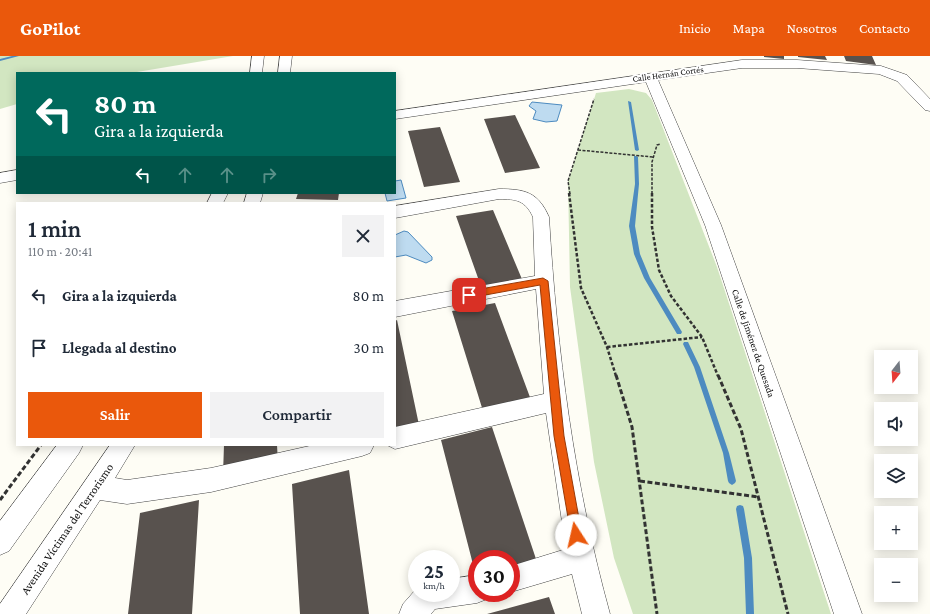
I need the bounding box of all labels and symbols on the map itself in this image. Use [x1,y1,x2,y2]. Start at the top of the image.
street label: Calle Hernán Cortés [632,64,705,84]
pin [452,278,486,312]
street label: Calle de Jiménez de Quesada [730,288,777,399]
north arrow [874,350,918,394]
street label: Avenida Víctimas del Terrorismo [18,461,116,597]
position arrow [555,514,597,556]
speed limit sign: 30 [468,550,520,602]

